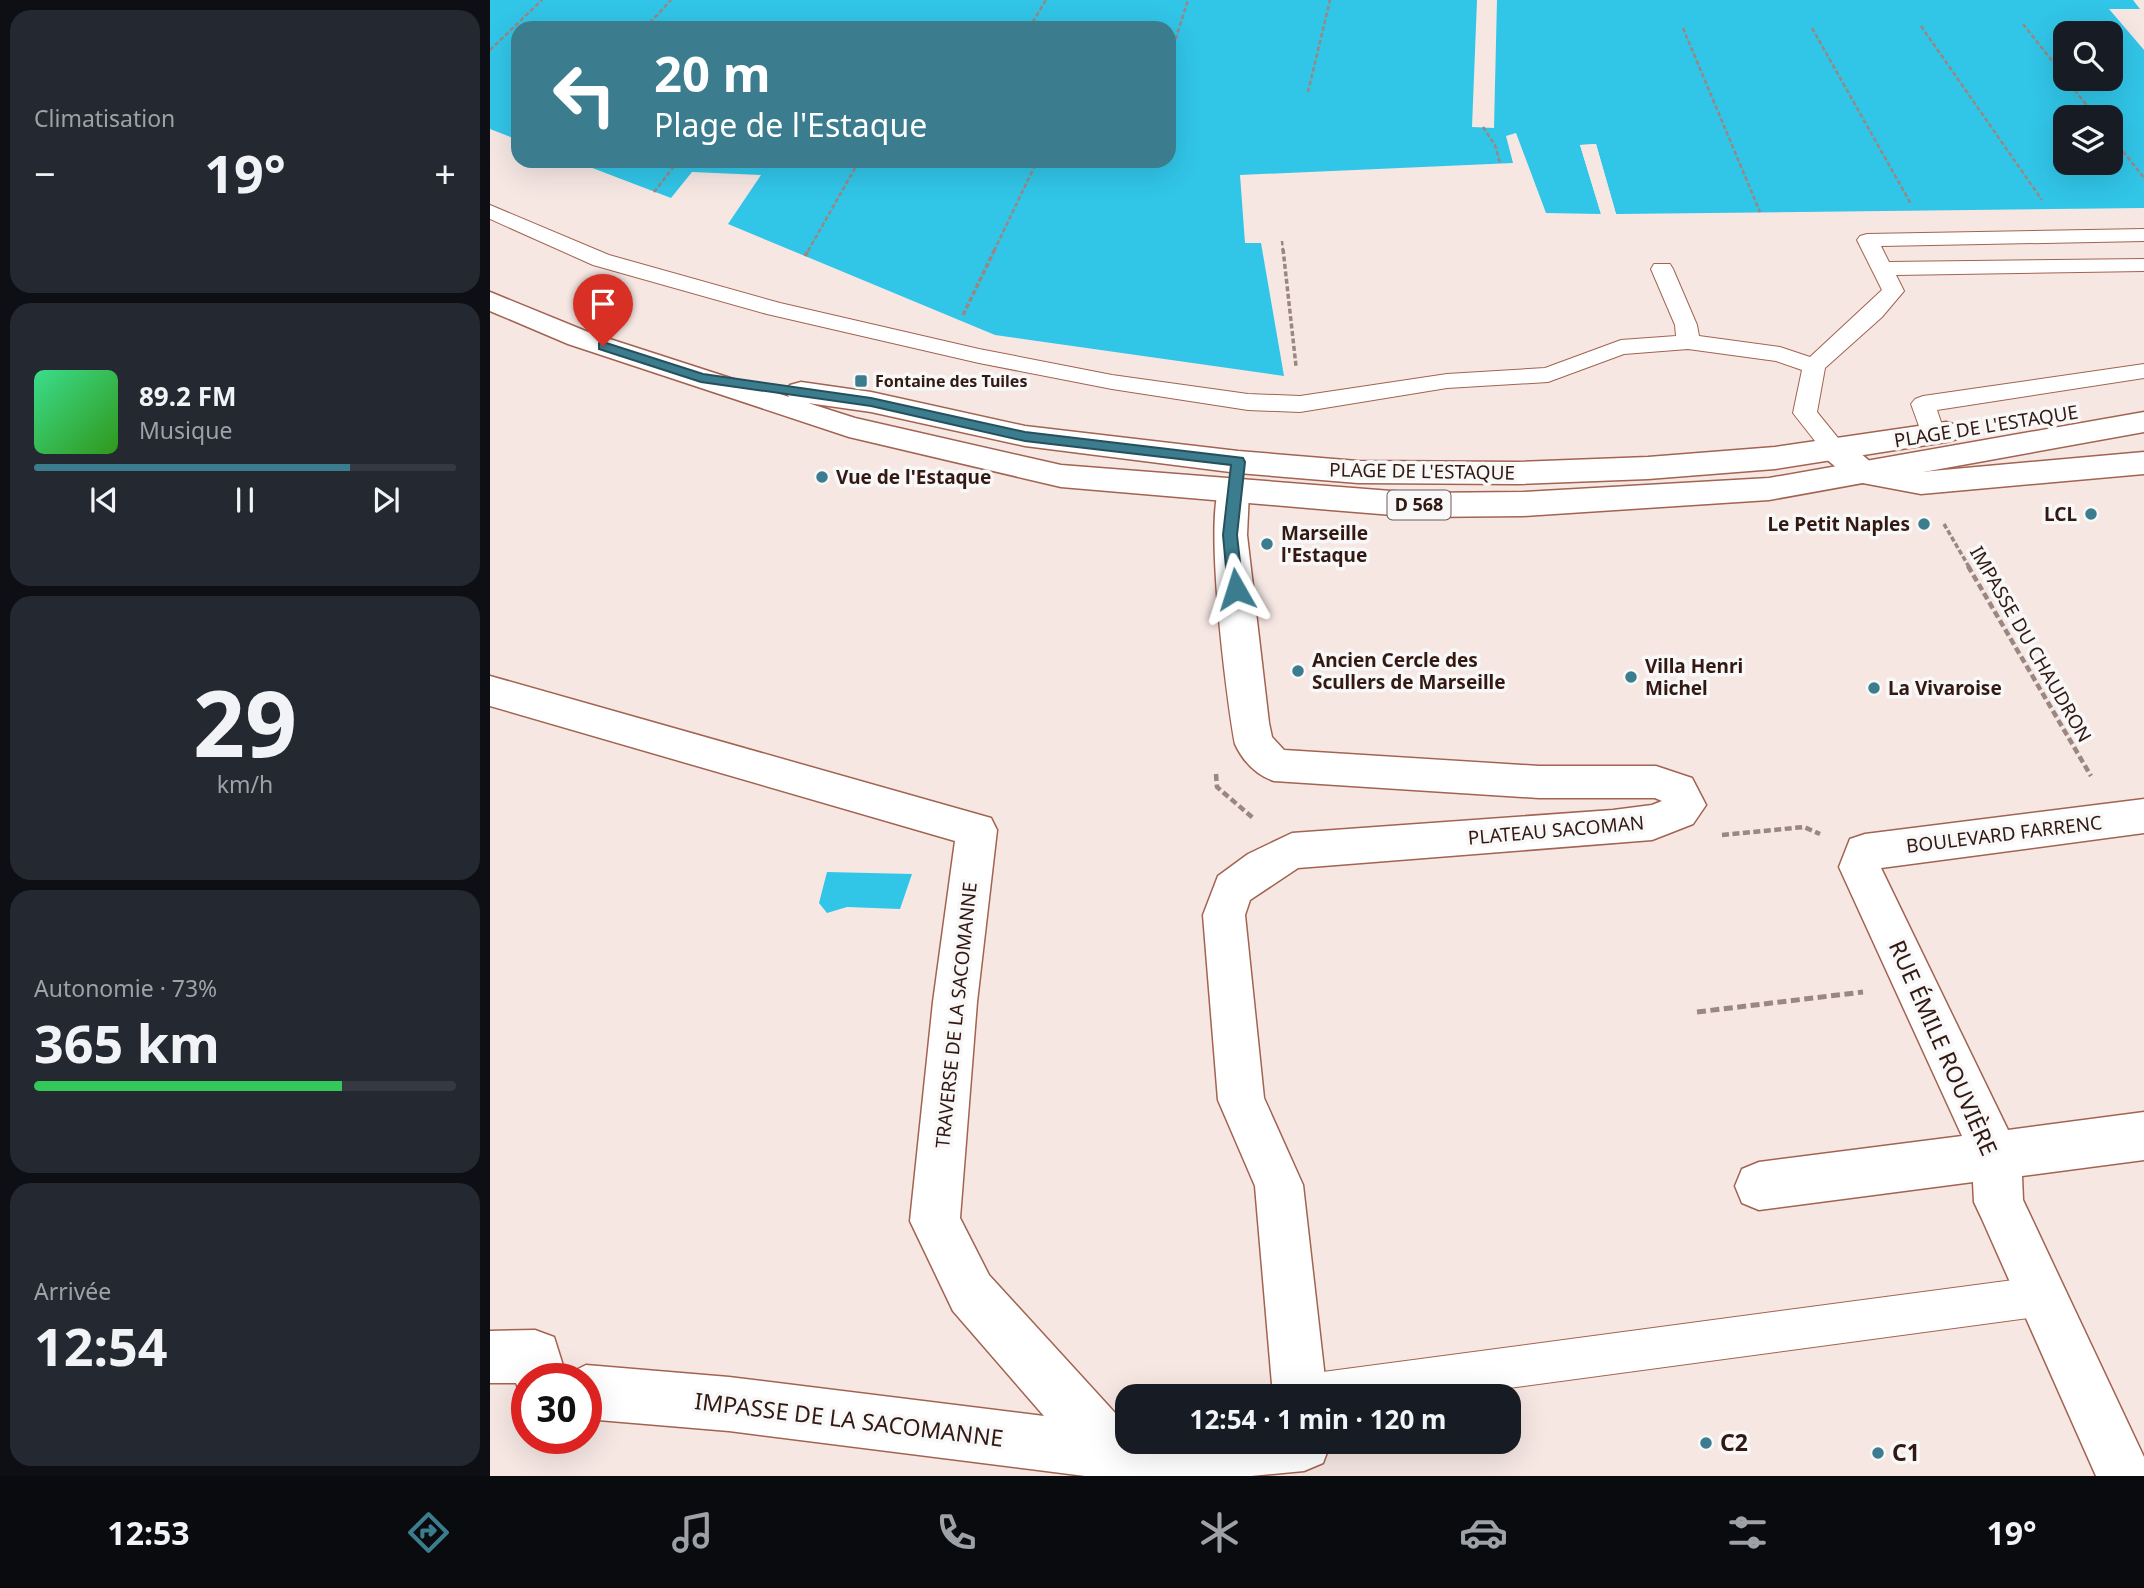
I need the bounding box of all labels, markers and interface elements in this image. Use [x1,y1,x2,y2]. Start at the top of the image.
map controls [2053,21,2123,175]
button: search [2053,21,2123,91]
text: 20 m [654,40,771,106]
icon: left [539,49,630,140]
text: Climatisation [34,102,175,134]
text: Plage de l'Estaque [654,103,927,146]
button: layers [2053,105,2123,175]
text: 19° [204,137,286,208]
text: − [34,147,56,199]
text: + [434,147,456,199]
pin [573,274,633,346]
icon: arrive [584,285,622,323]
place label: Fontaine des Tuiles [875,370,1027,392]
marker: Fontaine des Tuiles [853,373,869,389]
text: 89.2 FM [139,378,236,414]
street label: PLAGE DE L'ESTAQUE [1892,399,2080,453]
text: Musique [139,414,232,446]
street label: PLAGE DE L'ESTAQUE [1329,456,1515,486]
place label: Vue de l'Estaque [836,464,991,490]
marker: Vue de l'Estaque [814,469,830,485]
icon: previous [85,481,123,519]
icon: pause [226,481,264,519]
icon: next [367,481,405,519]
road number: D 568 [1388,490,1450,520]
place label: LCL [2044,501,2077,527]
marker: LCL [2083,506,2099,522]
place label: Le Petit Naples [1767,511,1910,537]
marker: Le Petit Naples [1916,516,1932,532]
place label: Marseille l'Estaque [1281,520,1368,568]
marker: Marseille l'Estaque [1259,536,1275,552]
street label: IMPASSE DU CHAUDRON [1964,541,2098,747]
position arrow [1199,552,1273,626]
place label: Ancien Cercle des Scullers de Marseille [1312,647,1506,695]
place label: Villa Henri Michel [1645,653,1743,701]
text: 29 [193,660,297,784]
marker: Ancien Cercle des Scullers de Marseille [1290,663,1306,679]
marker: Villa Henri Michel [1623,669,1639,685]
place label: La Vivaroise [1888,675,2002,701]
marker: La Vivaroise [1866,680,1882,696]
text: km/h [217,768,273,800]
street label: PLATEAU SACOMAN [1467,809,1645,851]
street label: BOULEVARD FARRENC [1905,809,2103,859]
street label: TRAVERSE DE LA SACOMANNE [929,881,983,1149]
street label: RUE ÉMILE ROUVIÈRE [1882,935,2006,1160]
text: Autonomie · 73% [34,972,217,1004]
text: 365 km [34,1007,220,1078]
text: Arrivée [34,1275,111,1307]
text: 12:54 [34,1310,168,1381]
speed limit sign: 30 [511,1363,602,1454]
street label: IMPASSE DE LA SACOMANNE [693,1384,1005,1454]
text: 12:54 · 1 min · 120 m [1190,1401,1446,1437]
place label: C2 [1720,1426,1748,1458]
marker: C2 [1698,1435,1714,1451]
place label: C1 [1892,1436,1920,1468]
marker: C1 [1870,1445,1886,1461]
icon: directions [404,1508,453,1557]
icon: music [668,1508,717,1557]
icon: phone [932,1508,981,1557]
icon: climate [1195,1508,1244,1557]
icon: car [1459,1508,1508,1557]
icon: filters [1723,1508,1772,1557]
text: 12:53 [107,1511,190,1554]
text: 19° [1986,1511,2037,1554]

